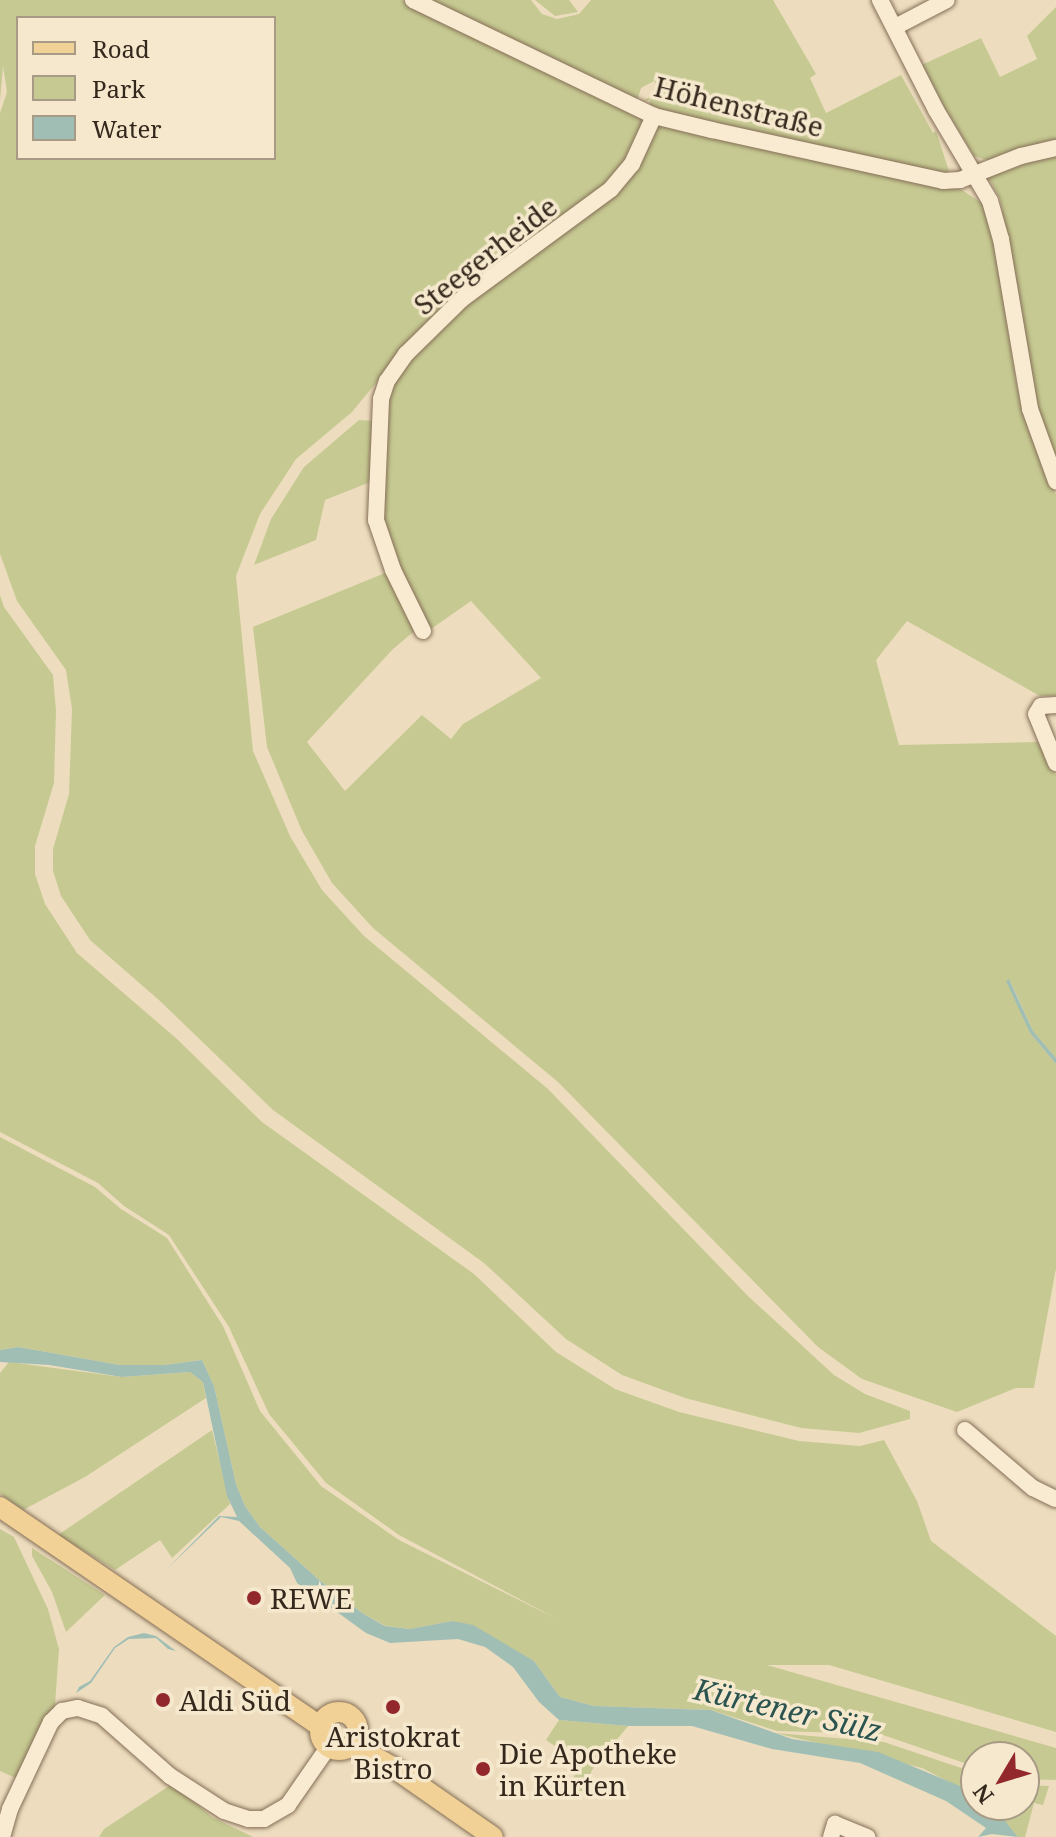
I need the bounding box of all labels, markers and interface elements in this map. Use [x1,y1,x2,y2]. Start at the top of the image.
legend [16,16,276,160]
text: Road [92,32,150,65]
street label: Höhenstraße [651,69,827,143]
text: Park [92,72,145,105]
text: Water [92,112,162,145]
street label: Steegerheide [407,189,563,321]
place label: REWE [270,1581,352,1615]
marker: REWE [245,1589,263,1607]
water label: Kürtener Sülz [691,1671,885,1749]
place label: Aldi Süd [179,1683,291,1717]
marker: Aldi Süd [154,1691,172,1709]
marker: Aristokrat Bistro [384,1698,402,1716]
place label: Aristokrat Bistro [325,1719,461,1785]
place label: Die Apotheke in Kürten [499,1736,677,1802]
north arrow [960,1741,1040,1821]
marker: Die Apotheke in Kürten [474,1760,492,1778]
text: N [966,1778,1000,1811]

